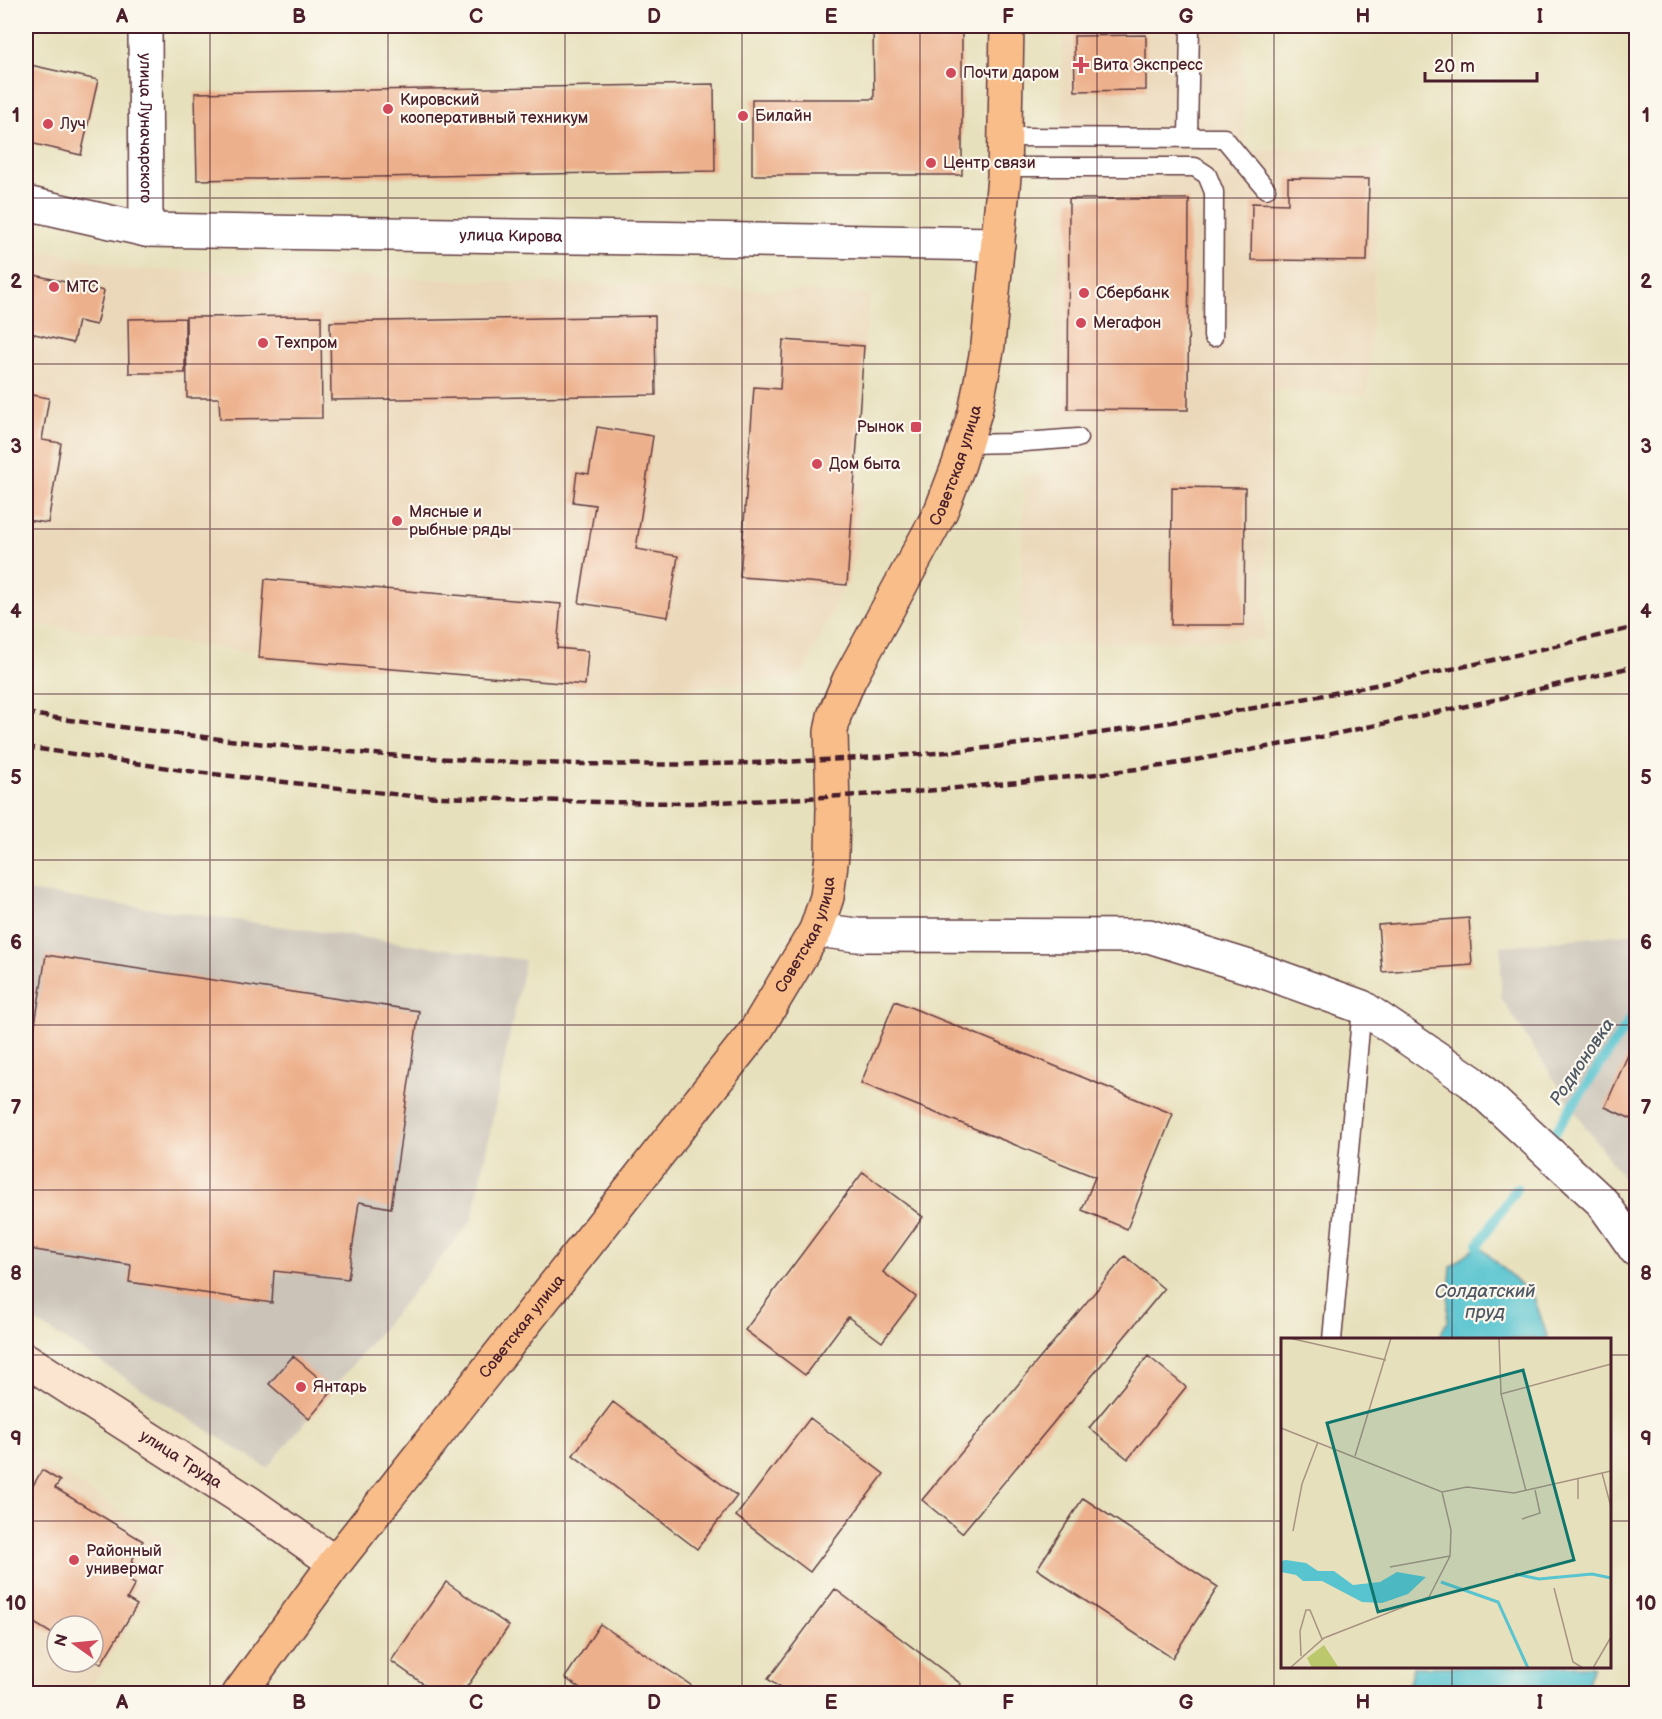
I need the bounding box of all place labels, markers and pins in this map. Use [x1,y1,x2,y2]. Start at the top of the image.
place label: Вита Экспресс [1093,56,1203,75]
marker: Вита Экспресс [1074,58,1088,72]
place label: Почти даром [963,64,1059,83]
marker: Почти даром [944,66,958,80]
place label: Кировский кооперативный техникум [400,91,588,128]
marker: Кировский кооперативный техникум [381,102,395,116]
place label: Билайн [755,107,812,126]
marker: Билайн [736,109,750,123]
place label: Луч [59,115,86,134]
marker: Луч [41,117,55,131]
place label: Центр связи [943,154,1036,173]
marker: Центр связи [924,156,938,170]
place label: МТС [66,278,99,297]
marker: МТС [47,280,61,294]
place label: Сбербанк [1096,284,1170,303]
marker: Сбербанк [1077,286,1091,300]
place label: Мегафон [1093,314,1161,333]
marker: Мегафон [1074,316,1088,330]
place label: Техпром [275,334,338,353]
marker: Техпром [256,336,270,350]
place label: Рынок [856,418,904,437]
marker: Рынок [909,420,923,434]
place label: Дом быта [829,455,901,474]
marker: Дом быта [810,457,824,471]
place label: Мясные и рыбные ряды [409,503,511,540]
marker: Мясные и рыбные ряды [390,514,404,528]
place label: Янтарь [313,1378,367,1397]
marker: Янтарь [294,1380,308,1394]
place label: Районный универмаг [86,1542,164,1579]
marker: Районный универмаг [67,1553,81,1567]

